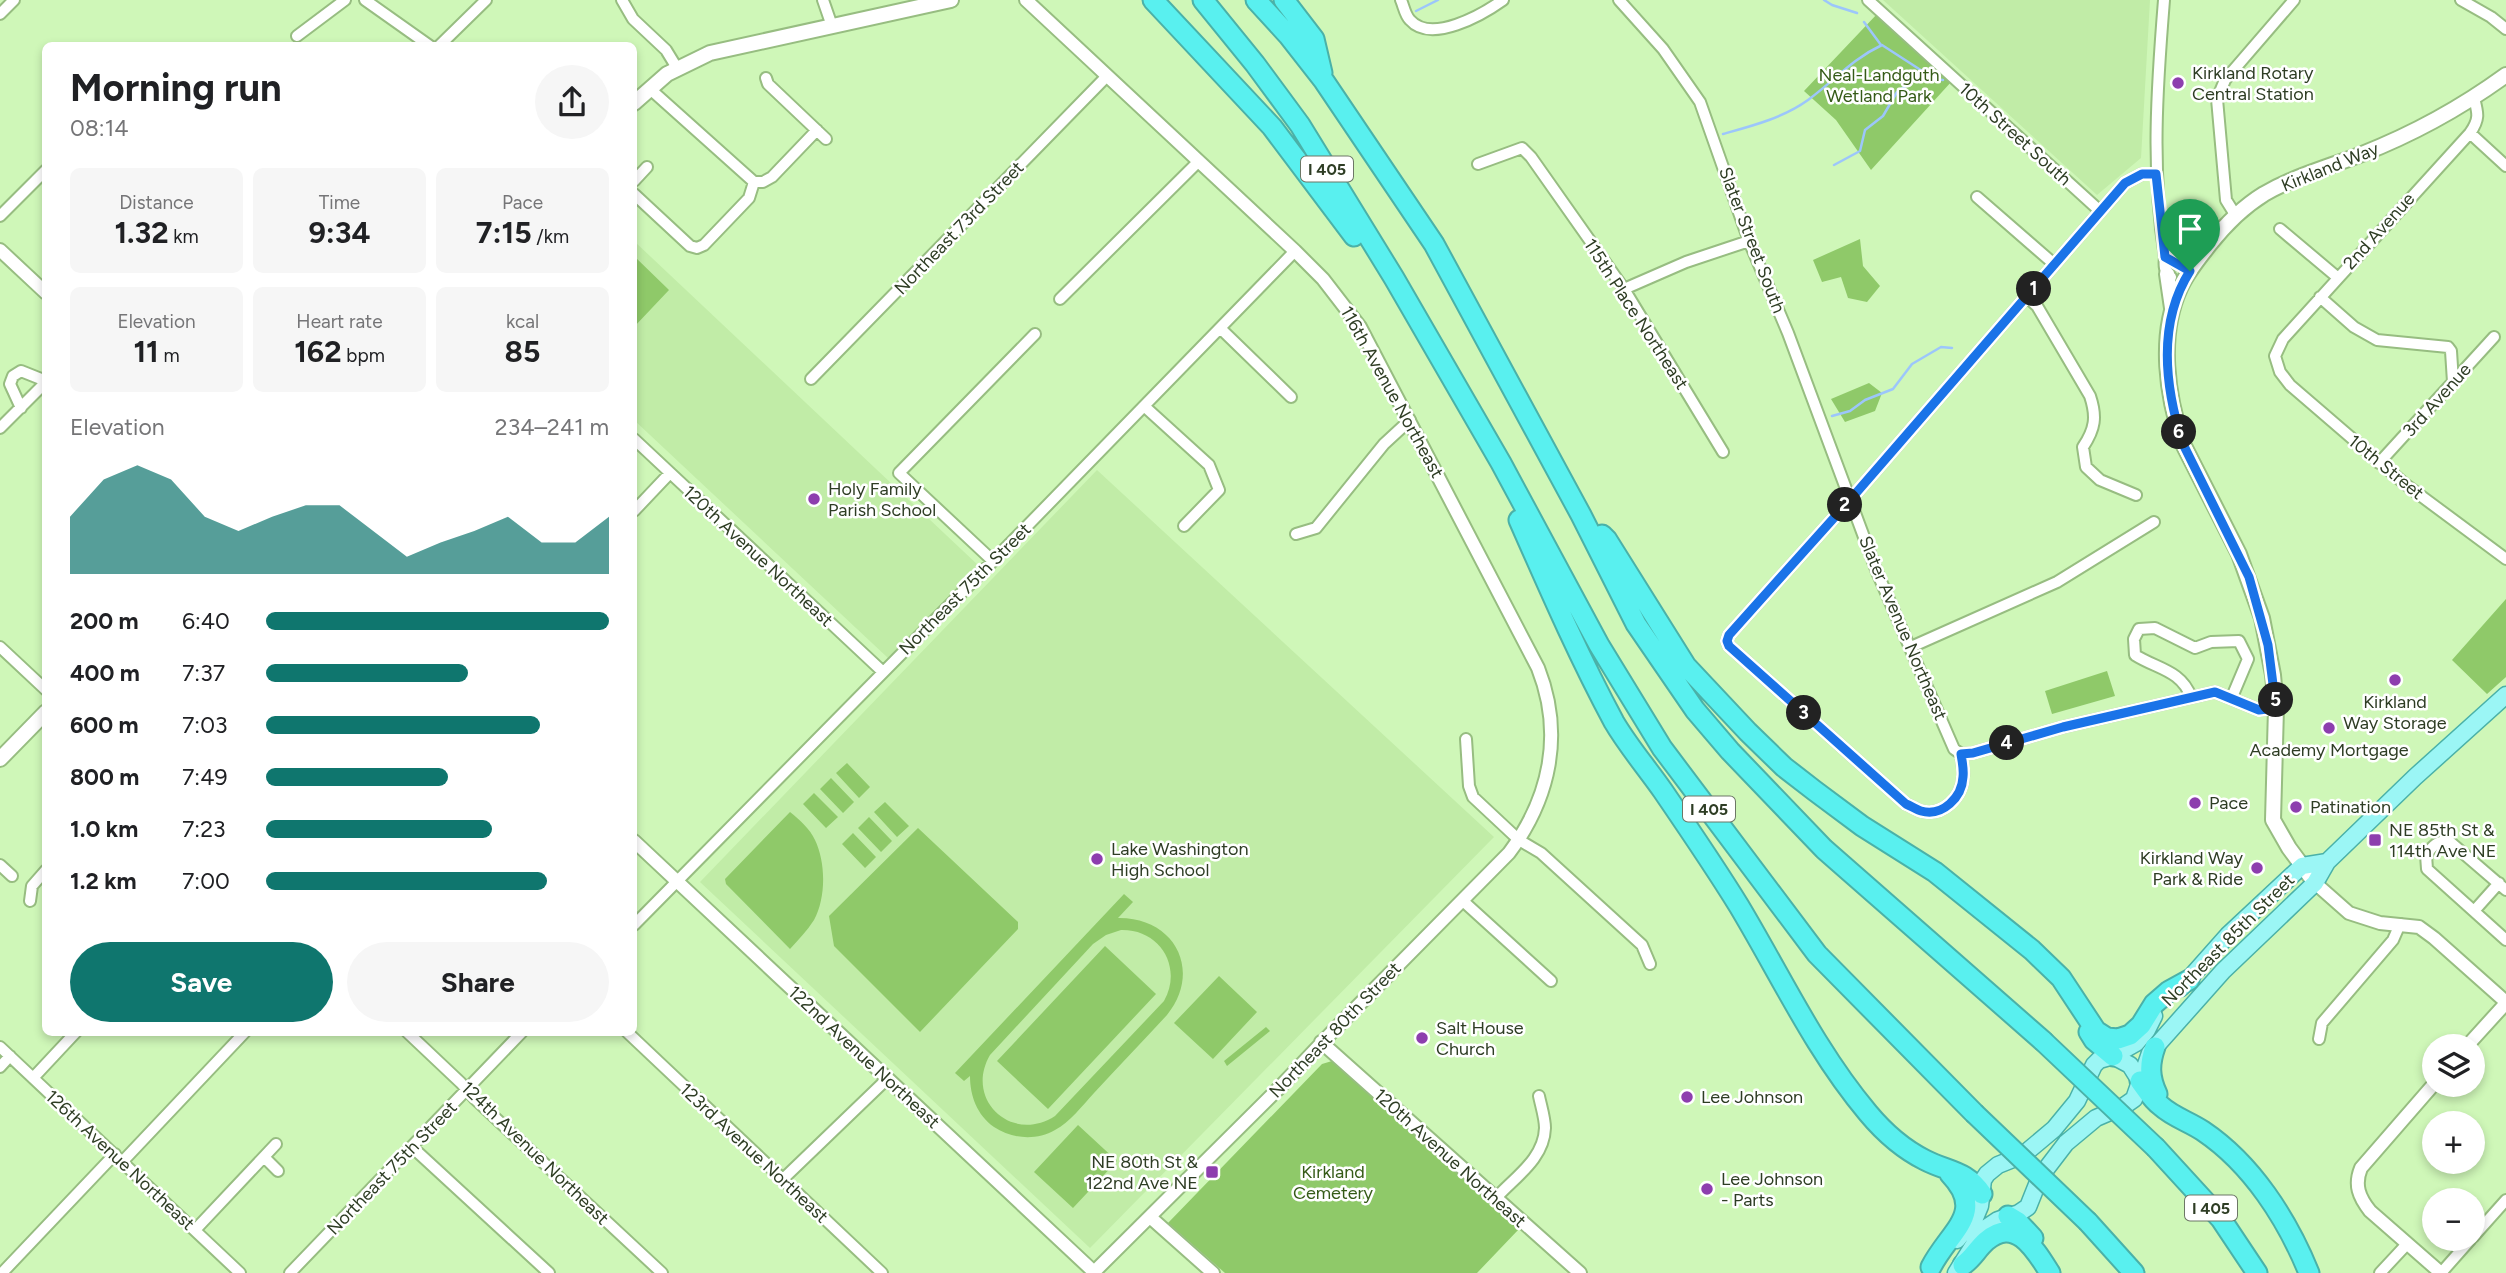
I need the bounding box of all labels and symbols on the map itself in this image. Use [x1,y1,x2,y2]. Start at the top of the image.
place label: Kirkland Rotary Central Station [2192,62,2314,105]
park label: Neal-Landguth Wetland Park [1819,64,1940,107]
marker: Kirkland Rotary Central Station [2170,75,2186,91]
street label: 10th Street South [1954,78,2076,190]
street label: Kirkland Way [2278,137,2382,197]
road number: I 405 [1301,156,1353,182]
street label: Northeast 73rd Street [890,157,1028,299]
street label: Slater Street South [1714,164,1790,316]
street label: 2nd Avenue [2339,188,2419,274]
pin [2160,199,2220,271]
street label: 115th Place Northeast [1579,234,1693,394]
pin: 1 [2016,272,2052,306]
street label: 116th Avenue Northeast [1336,302,1449,482]
street label: 3rd Avenue [2398,358,2476,441]
pin: 6 [2162,414,2196,450]
street label: 10th Street [2344,430,2428,504]
place label: Holy Family Parish School [828,478,936,521]
street label: 120th Avenue Northeast [678,481,838,631]
pin: 2 [1828,488,1862,522]
marker: Holy Family Parish School [806,491,822,507]
street label: Northeast 75th Street [894,518,1036,660]
street label: Slater Avenue Northeast [1854,533,1952,724]
marker: Kirkland Way Storage [2387,672,2403,688]
pin: 5 [2258,682,2294,718]
place label: Kirkland Way Storage [2343,691,2447,734]
pin: 3 [1786,696,1822,730]
marker: Academy Mortgage [2321,720,2337,736]
pin: 4 [1990,726,2024,760]
place label: Academy Mortgage [2249,739,2409,761]
place label: Pace [2209,792,2248,814]
marker: Pace [2187,795,2203,811]
road number: I 405 [1683,796,1735,822]
place label: Patination [2310,796,2391,818]
marker: Patination [2288,799,2304,815]
place label: NE 85th St & 114th Ave NE [2389,819,2496,862]
marker: NE 85th St & 114th Ave NE [2367,832,2383,848]
place label: Lake Washington High School [1111,838,1249,881]
place label: Kirkland Way Park & Ride [2140,847,2244,890]
marker: Lake Washington High School [1089,851,1105,867]
marker: Kirkland Way Park & Ride [2249,860,2265,876]
street label: Northeast 85th Street [2157,869,2299,1011]
street label: Northeast 80th Street [1264,957,1406,1102]
street label: 122nd Avenue Northeast [784,981,945,1133]
place label: Salt House Church [1436,1017,1524,1060]
marker: Salt House Church [1414,1030,1430,1046]
street label: 124th Avenue Northeast [457,1077,614,1229]
street label: 123rd Avenue Northeast [675,1078,833,1228]
street label: 120th Avenue Northeast [1369,1084,1531,1232]
street label: 126th Avenue Northeast [41,1085,199,1235]
place label: Lee Johnson [1701,1086,1803,1108]
marker: Lee Johnson [1679,1089,1695,1105]
street label: Northeast 75th Street [322,1096,462,1240]
place label: NE 80th St & 122nd Ave NE [1085,1151,1198,1194]
park label: Kirkland Cemetery [1293,1161,1374,1204]
marker: NE 80th St & 122nd Ave NE [1204,1164,1220,1180]
place label: Lee Johnson - Parts [1721,1168,1823,1211]
marker: Lee Johnson - Parts [1699,1181,1715,1197]
road number: I 405 [2185,1196,2237,1220]

